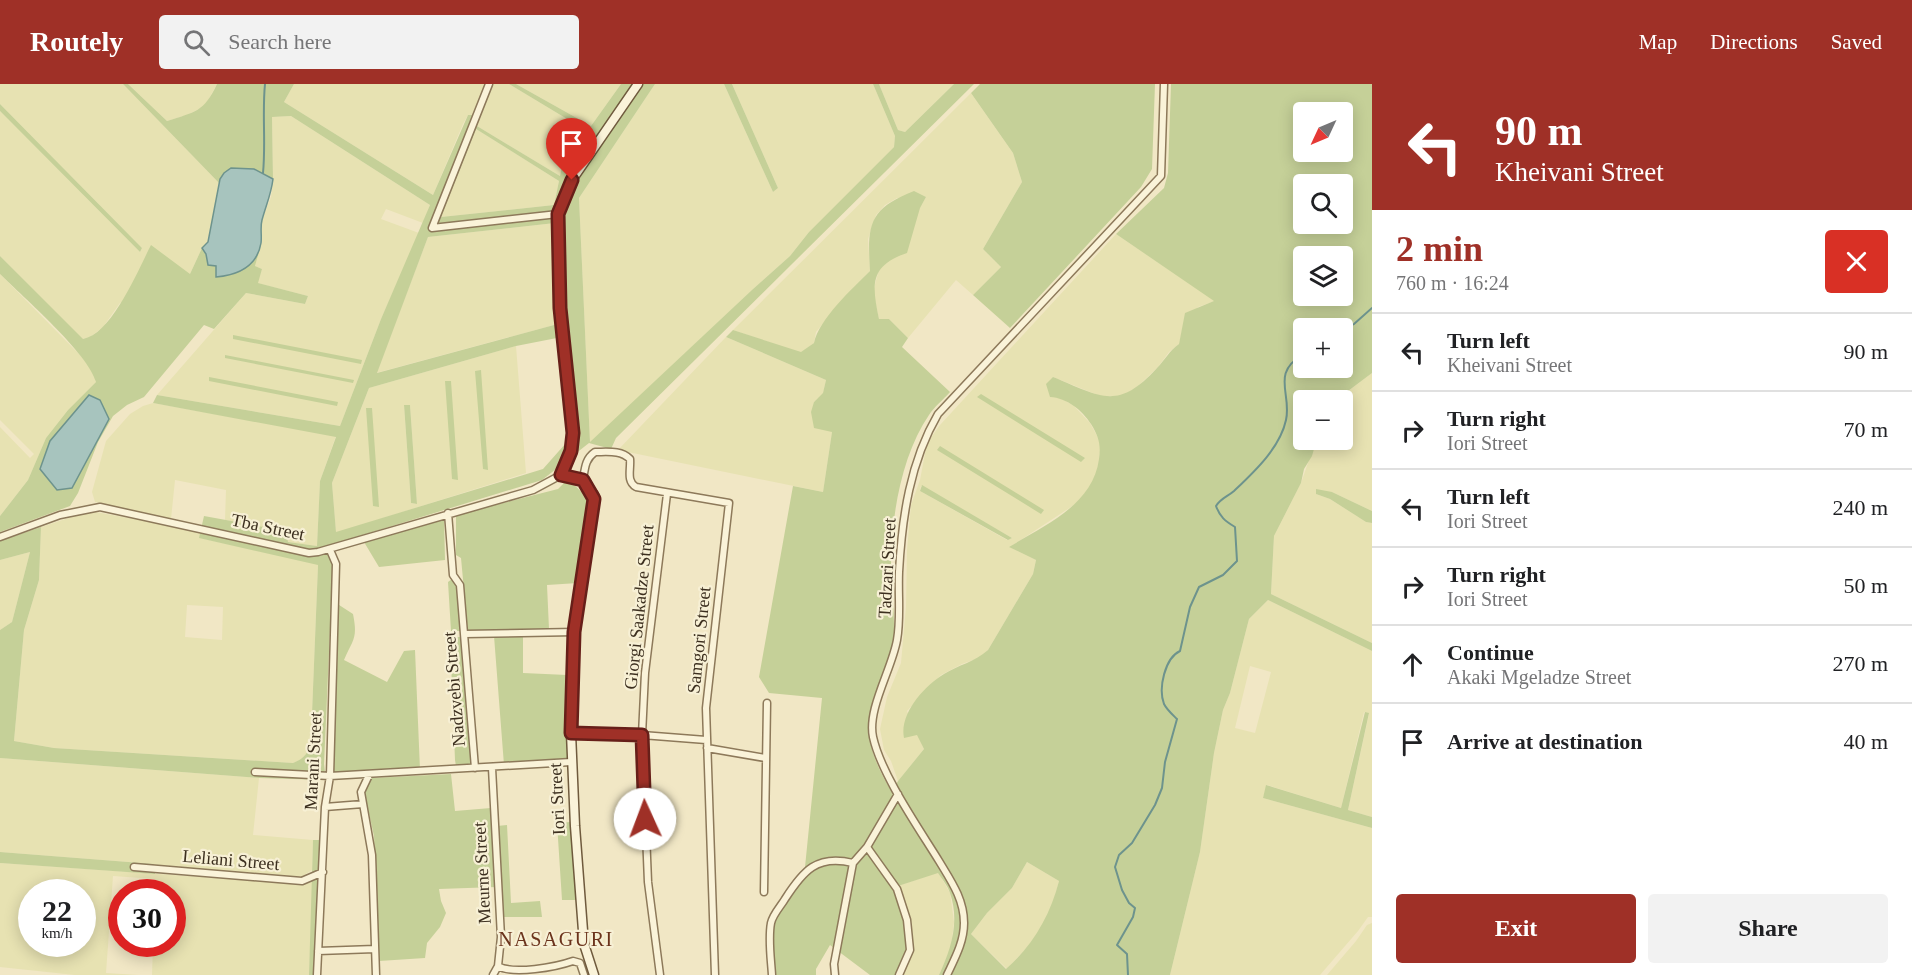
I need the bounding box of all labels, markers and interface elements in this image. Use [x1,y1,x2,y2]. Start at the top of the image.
search box [159,15,579,69]
text: Routely [30,26,123,57]
icon: search [180,26,213,59]
text: Search here [228,29,332,54]
text: Map [1639,30,1677,54]
text: Directions [1710,30,1798,54]
text: Saved [1831,30,1882,54]
north arrow [1293,102,1353,162]
map controls [1293,102,1353,450]
icon: left [1396,108,1474,186]
text: 90 m [1495,108,1583,154]
pin [546,118,597,180]
icon: arrive [555,127,588,160]
text: Kheivani Street [1495,157,1664,187]
button: search [1293,174,1353,234]
text: 2 min [1396,229,1483,269]
button: close [1825,230,1888,293]
button: layers [1293,246,1353,306]
text: 760 m · 16:24 [1396,272,1509,294]
button: + [1293,318,1353,378]
text: Turn left [1447,328,1530,353]
icon: left [1396,336,1429,369]
text: 90 m [1843,339,1888,364]
text: Kheivani Street [1447,354,1572,376]
button: − [1293,390,1353,450]
text: Turn right [1447,406,1546,431]
icon: right [1396,414,1429,447]
text: 70 m [1843,417,1888,442]
text: Iori Street [1447,432,1528,454]
text: Turn left [1447,484,1530,509]
icon: left [1396,492,1429,525]
text: 240 m [1832,495,1888,520]
street label: Tba Street [229,509,307,545]
text: Iori Street [1447,510,1528,532]
street label: Tadzari Street [874,517,900,619]
street label: Giorgi Saakadze Street [620,524,658,690]
text: Turn right [1447,562,1546,587]
icon: right [1396,570,1429,603]
text: 50 m [1843,573,1888,598]
street label: Samgori Street [683,586,715,694]
text: Iori Street [1447,588,1528,610]
street label: Nadzvebi Street [439,631,469,747]
text: Continue [1447,640,1534,665]
icon: ahead [1396,648,1429,681]
text: 270 m [1832,651,1888,676]
text: Akaki Mgeladze Street [1447,666,1631,688]
street label: Marani Street [300,711,326,811]
icon: arrive [1396,726,1429,759]
text: Arrive at destination [1447,729,1643,754]
text: 40 m [1843,729,1888,754]
street label: Iori Street [545,762,569,836]
position arrow [613,787,677,851]
street label: Meurne Street [469,821,495,925]
street label: Leliani Street [182,846,280,874]
speed limit sign: 30 [108,879,186,957]
text: 22 [42,894,72,927]
button: Exit [1396,894,1636,963]
button: Share [1648,894,1888,963]
text: km/h [42,925,72,941]
district label: NASAGURI [498,928,614,950]

